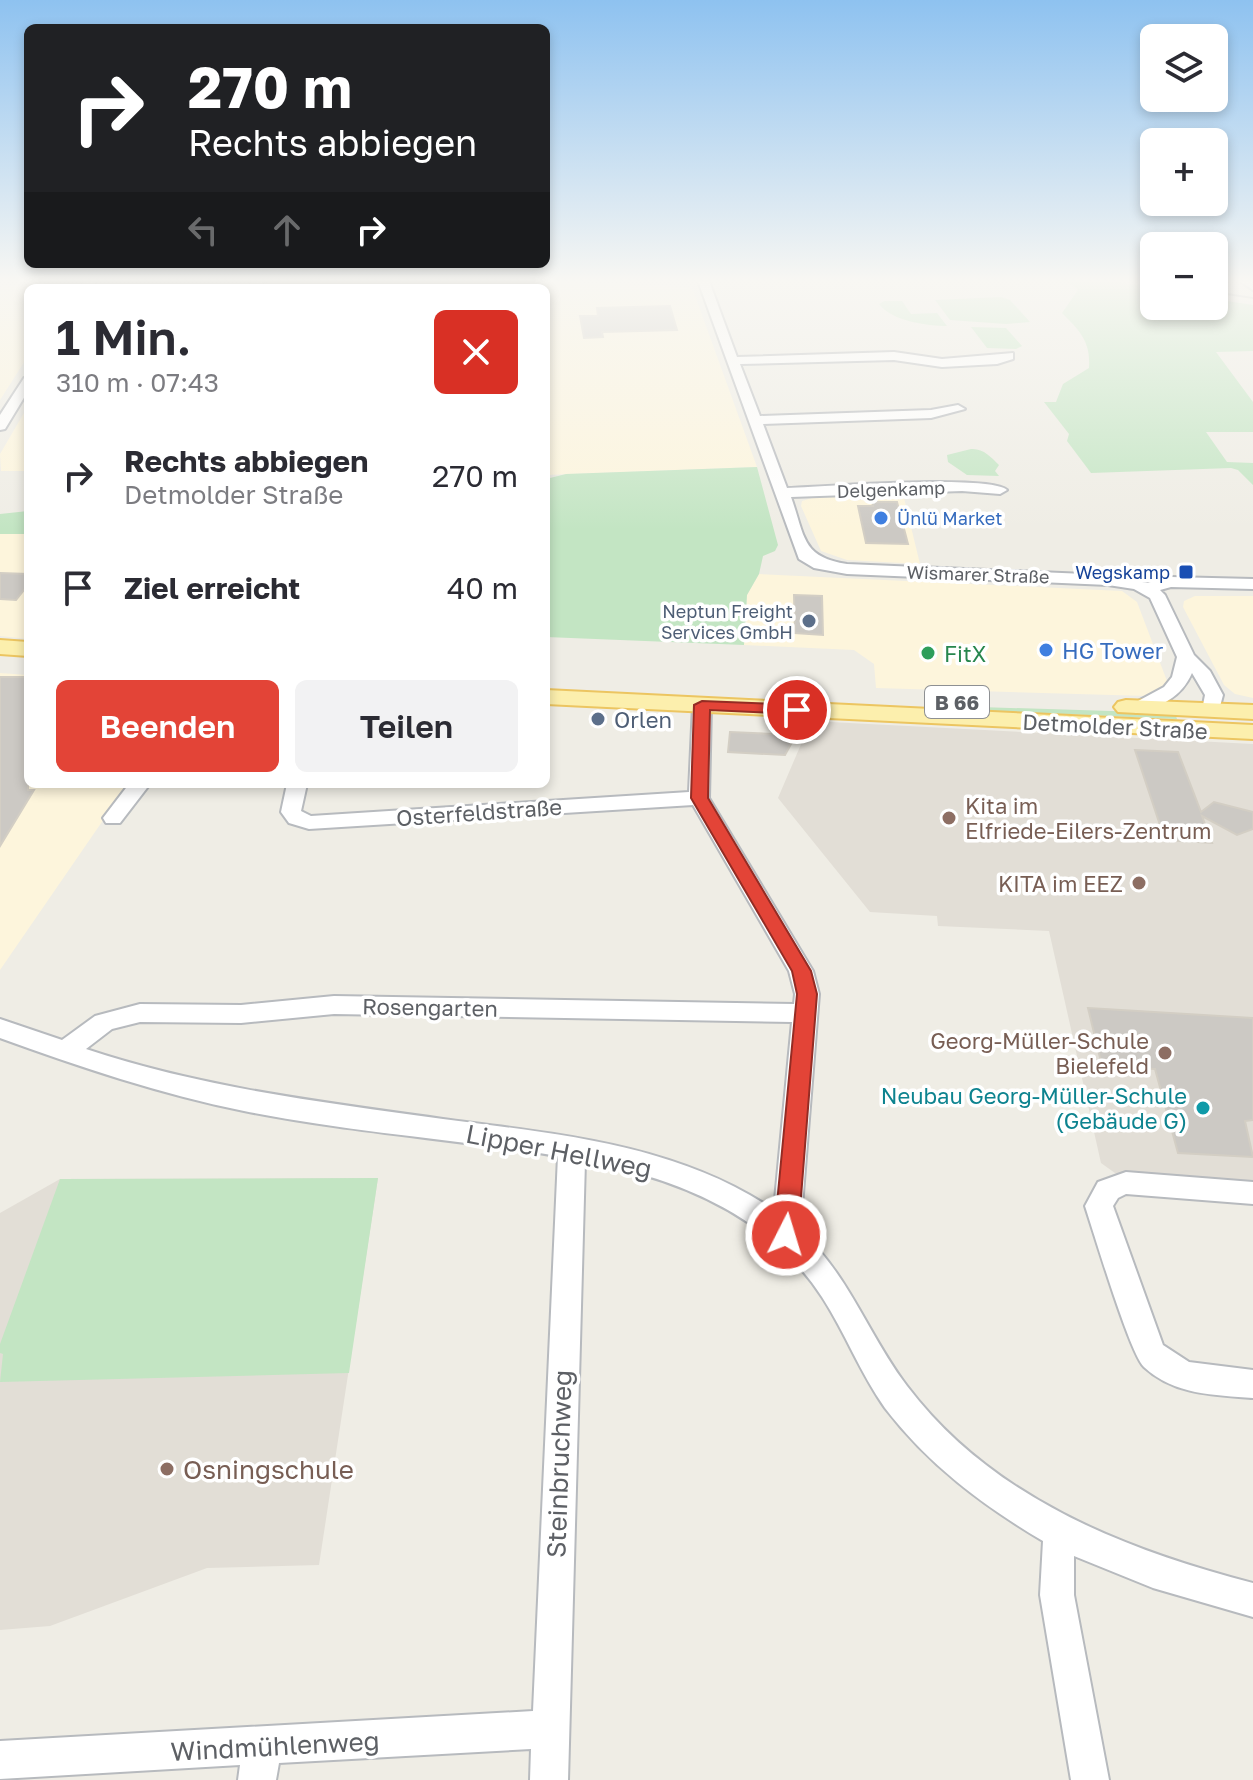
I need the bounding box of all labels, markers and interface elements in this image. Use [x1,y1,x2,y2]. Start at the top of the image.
map controls [1140,24,1228,320]
button: layers [1140,24,1228,112]
text: 270 m [188,53,352,120]
icon: right [56,56,160,160]
text: Rechts abbiegen [188,121,477,164]
button: + [1140,128,1228,216]
icon: left [181,208,225,252]
icon: ahead [265,208,309,252]
icon: right [349,208,393,252]
button: − [1140,232,1228,320]
text: 1 Min. [56,308,191,366]
button: close [434,310,518,394]
text: 310 m · 07:43 [56,367,219,398]
text: Rechts abbiegen [124,443,368,479]
icon: right [56,454,100,498]
text: 270 m [432,458,518,494]
street label: Delgenkamp [836,476,946,502]
text: Detmolder Straße [124,479,343,510]
place label: Ünlü Market [897,507,1002,529]
marker: Ünlü Market [872,509,890,527]
street label: Wismarer Straße [906,561,1050,587]
place label: Wegskamp [1075,561,1170,583]
marker: Wegskamp [1177,563,1195,581]
icon: arrive [56,566,100,610]
text: Ziel erreicht [124,570,300,606]
text: 40 m [447,570,518,606]
place label: Neptun Freight Services GmbH [661,600,793,643]
marker: Neptun Freight Services GmbH [800,612,818,630]
place label: HG Tower [1062,637,1164,664]
place label: FitX [944,640,986,667]
marker: HG Tower [1037,641,1055,659]
marker: FitX [919,644,937,662]
pin [763,676,831,744]
button: Beenden [56,680,279,772]
button: Teilen [295,680,518,772]
road number: B 66 [925,686,989,718]
icon: arrive [775,688,819,732]
place label: Orlen [614,706,672,733]
street label: Detmolder Straße [1022,708,1208,744]
marker: Orlen [589,710,607,728]
place label: Kita im Elfriede-Eilers-Zentrum [965,792,1211,844]
street label: Osterfeldstraße [395,793,563,831]
marker: Kita im Elfriede-Eilers-Zentrum [940,809,958,827]
place label: KITA im EEZ [998,870,1123,897]
marker: KITA im EEZ [1130,874,1148,892]
street label: Rosengarten [362,992,498,1022]
place label: Georg-Müller-Schule Bielefeld [930,1027,1149,1079]
marker: Georg-Müller-Schule Bielefeld [1156,1044,1174,1062]
place label: Neubau Georg-Müller-Schule (Gebäude G) [881,1082,1187,1134]
marker: Neubau Georg-Müller-Schule (Gebäude G) [1194,1099,1212,1117]
street label: Lipper Hellweg [463,1118,655,1184]
position arrow [744,1193,828,1277]
street label: Steinbruchweg [540,1369,578,1559]
place label: Osningschule [183,1454,354,1485]
marker: Osningschule [158,1460,176,1478]
street label: Windmühlenweg [170,1725,380,1767]

